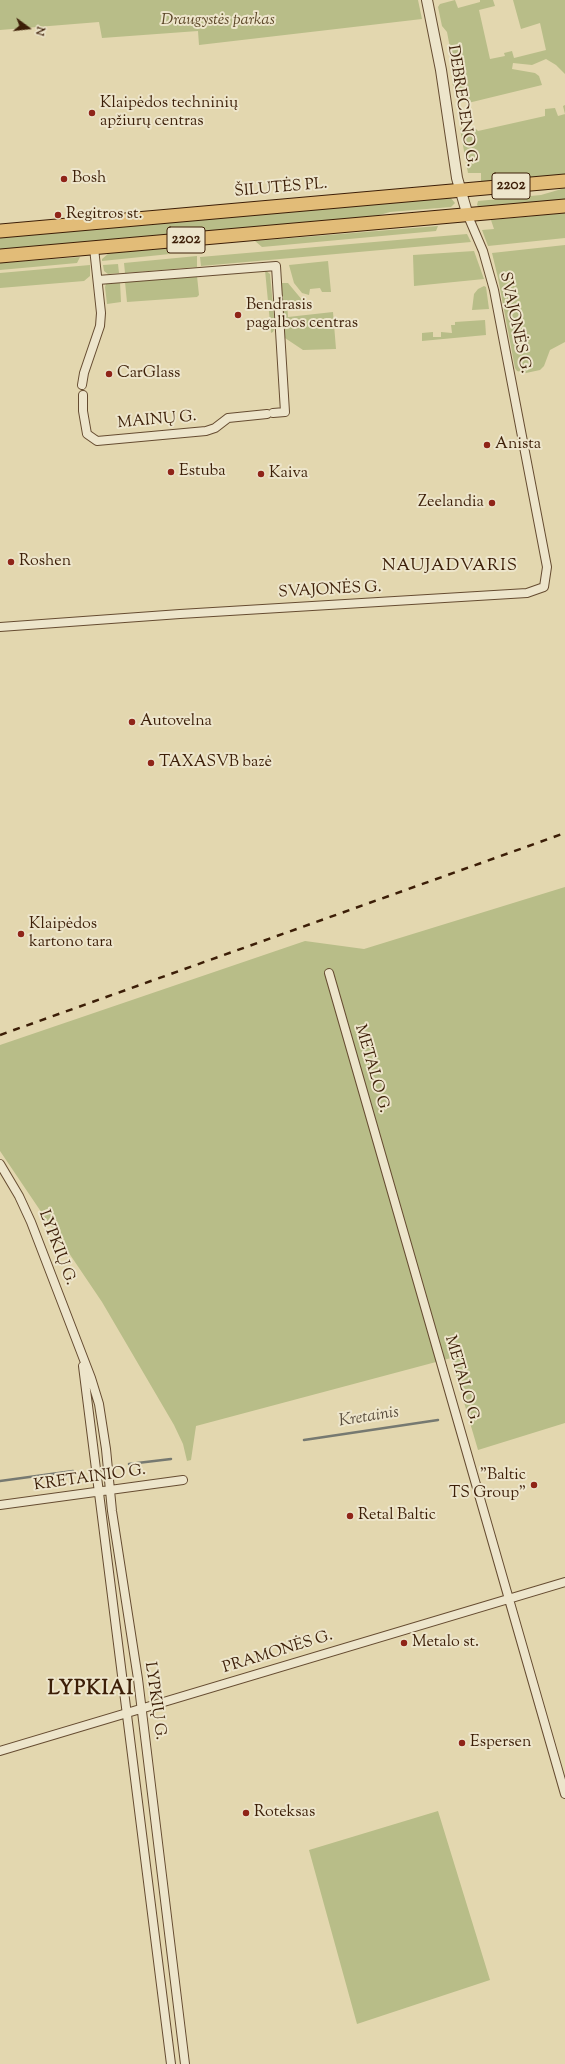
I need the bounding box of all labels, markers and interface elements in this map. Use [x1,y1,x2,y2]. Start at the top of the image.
north arrow [8,8,48,48]
park label: Draugystės parkas [161,11,275,31]
text: N [31,25,48,37]
street label: DEBRECENO G. [442,44,480,168]
place label: Klaipėdos techninių apžiurų centras [100,94,238,132]
marker: Klaipėdos techninių apžiurų centras [87,108,97,118]
place label: Bosh [72,169,107,189]
road number: 2202 [492,173,530,199]
marker: Bosh [59,174,69,184]
street label: ŠILUTĖS PL. [234,175,328,203]
place label: Regitros st. [66,205,142,225]
marker: Regitros st. [53,210,63,220]
road number: 2202 [167,227,205,253]
street label: SVAJONĖS G. [494,271,534,375]
place label: Bendrasis pagalbos centras [246,296,358,334]
marker: Bendrasis pagalbos centras [233,310,243,320]
place label: CarGlass [117,364,180,384]
marker: CarGlass [104,369,114,379]
street label: MAINŲ G. [117,408,197,434]
place label: Anista [495,435,541,455]
marker: Anista [482,440,492,450]
place label: Estuba [179,462,226,482]
place label: Kaiva [269,464,308,484]
marker: Estuba [166,467,176,477]
marker: Kaiva [256,469,266,479]
place label: Zeelandia [418,493,484,513]
marker: Zeelandia [487,498,497,508]
place label: Roshen [19,552,71,572]
marker: Roshen [6,557,16,567]
district label: NAUJADVARIS [382,557,518,577]
street label: SVAJONĖS G. [278,579,382,603]
place label: Autovelna [140,712,212,732]
marker: Autovelna [127,717,137,727]
place label: TAXASVB bazė [159,753,272,773]
marker: TAXASVB bazė [146,758,156,768]
place label: Klaipėdos kartono tara [29,915,113,953]
marker: Klaipėdos kartono tara [16,929,26,939]
street label: METALO G. [349,1023,393,1115]
street label: LYPKIŲ G. [33,1208,79,1288]
street label: METALO G. [439,1334,483,1426]
water label: Kretainis [337,1403,401,1433]
street label: KRETAINIO G. [33,1462,147,1496]
place label: "Baltic TS Group" [449,1466,526,1504]
marker: "Baltic TS Group" [529,1480,539,1490]
place label: Retal Baltic [358,1506,436,1526]
marker: Retal Baltic [345,1511,355,1521]
street label: PRAMONĖS G. [221,1627,335,1679]
place label: Metalo st. [412,1633,479,1653]
marker: Metalo st. [399,1638,409,1648]
street label: LYPKIŲ G. [139,1661,169,1741]
district label: LYPKIAI [48,1679,134,1703]
place label: Espersen [470,1733,531,1753]
marker: Espersen [457,1738,467,1748]
place label: Roteksas [254,1803,315,1823]
marker: Roteksas [241,1808,251,1818]

